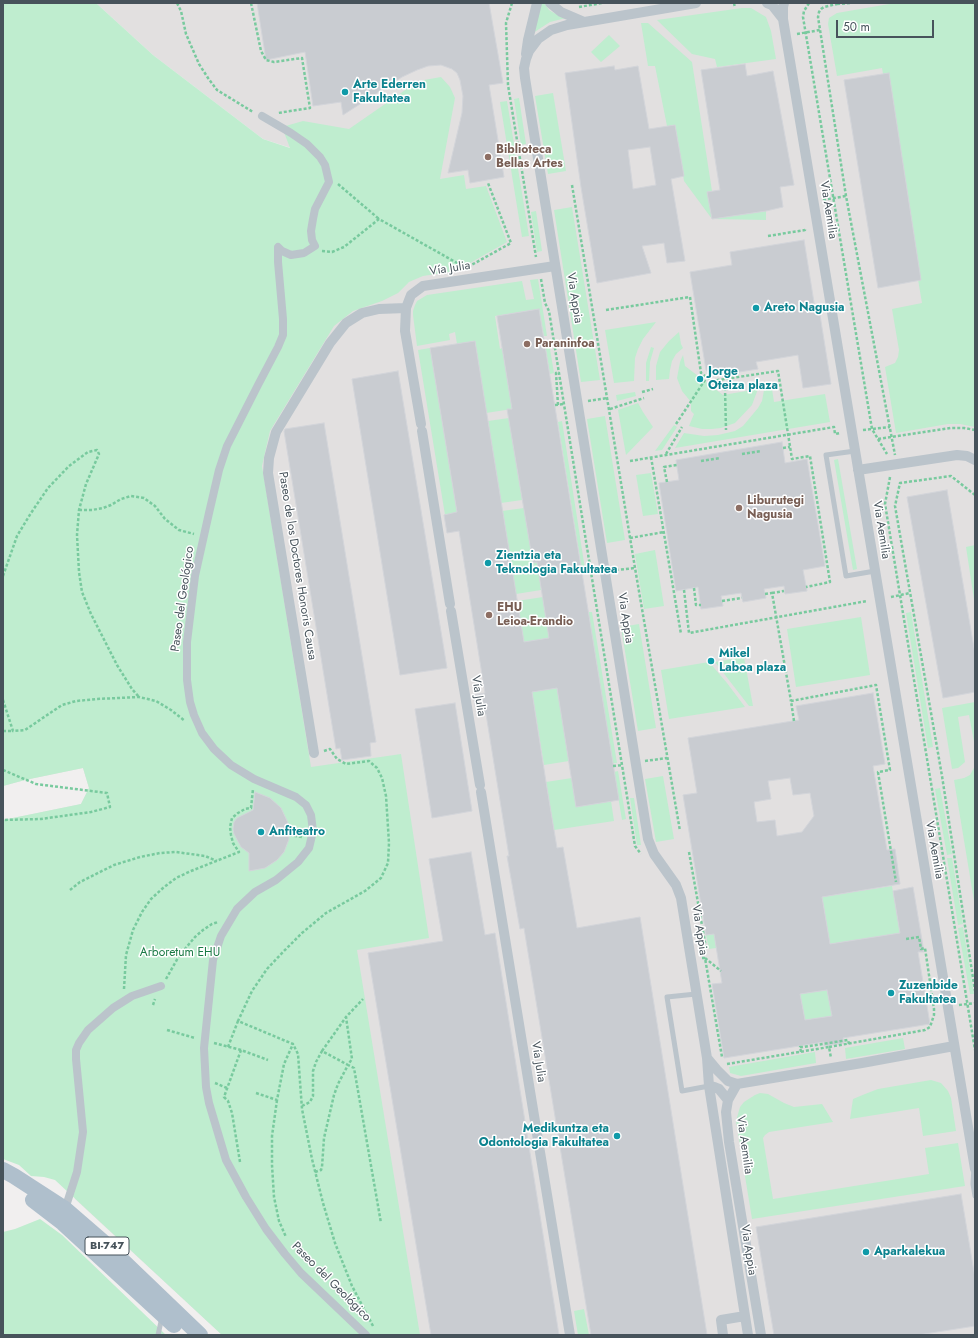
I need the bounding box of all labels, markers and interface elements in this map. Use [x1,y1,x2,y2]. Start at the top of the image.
scale bar [838,12,936,38]
text: 50 m [843,18,870,36]
place label: Arte Ederren Fakultatea [353,78,426,106]
marker: Arte Ederren Fakultatea [340,87,350,97]
place label: Biblioteca Bellas Artes [496,143,563,171]
marker: Biblioteca Bellas Artes [483,152,493,162]
street label: Via Aemilia [816,180,840,240]
street label: Vía Julia [429,259,471,279]
street label: Via Appia [563,272,585,324]
place label: Areto Nagusia [764,301,844,315]
marker: Areto Nagusia [751,303,761,313]
place label: Paraninfoa [535,337,595,351]
marker: Paraninfoa [522,339,532,349]
place label: Jorge Oteiza plaza [708,365,778,393]
marker: Jorge Oteiza plaza [695,374,705,384]
street label: Paseo de los Doctores Honoris Causa [275,471,319,661]
place label: Liburutegi Nagusia [747,494,804,522]
street label: Via Aemilia [869,500,893,560]
marker: Liburutegi Nagusia [734,503,744,513]
street label: Paseo del Geológico [168,545,198,653]
place label: Zientzia eta Teknologia Fakultatea [496,549,617,577]
marker: Zientzia eta Teknologia Fakultatea [483,558,493,568]
street label: Via Appia [614,592,636,644]
place label: EHU Leioa-Erandio [497,601,573,629]
marker: EHU Leioa-Erandio [484,610,494,620]
place label: Mikel Laboa plaza [719,647,786,675]
marker: Mikel Laboa plaza [706,656,716,666]
street label: Vía Julia [468,675,488,717]
street label: Via Aemilia [922,820,946,880]
place label: Anfiteatro [269,825,325,839]
marker: Anfiteatro [256,827,266,837]
street label: Via Appia [688,904,710,956]
park label: Arboretum EHU [140,946,220,960]
place label: Zuzenbide Fakultatea [899,979,958,1007]
marker: Zuzenbide Fakultatea [886,988,896,998]
street label: Vía Julia [528,1041,548,1083]
street label: Via Aemilia [733,1115,755,1175]
place label: Medikuntza eta Odontologia Fakultatea [479,1122,609,1150]
marker: Medikuntza eta Odontologia Fakultatea [612,1131,622,1141]
street label: Via Appia [737,1224,759,1276]
road number: BI-747 [85,1237,129,1255]
street label: Paseo del Geológico [288,1239,374,1325]
place label: Aparkalekua [874,1245,945,1259]
marker: Aparkalekua [861,1247,871,1257]

